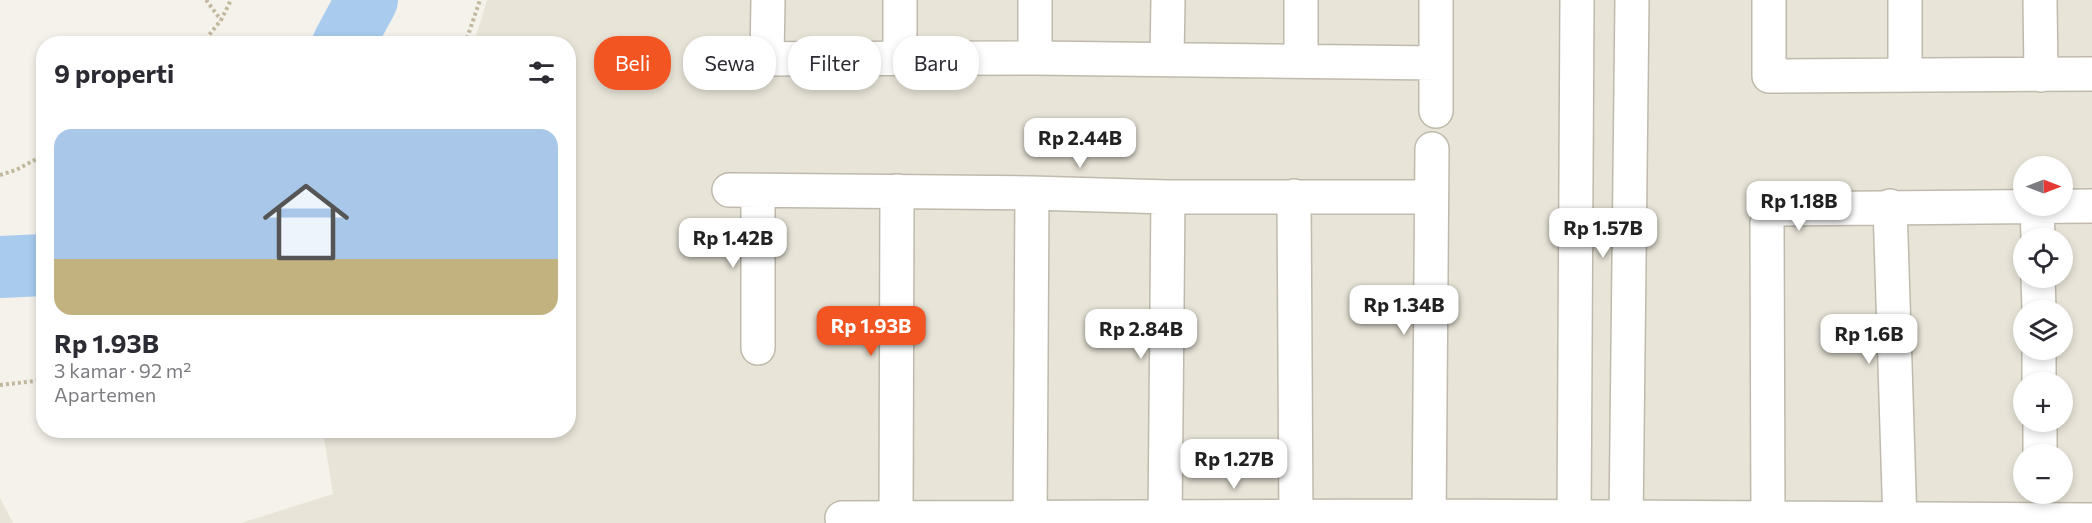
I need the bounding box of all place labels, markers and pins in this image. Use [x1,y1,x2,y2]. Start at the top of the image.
pin: Rp 2.44B [1018,118,1142,169]
pin: Rp 1.18B [1737,181,1861,232]
pin: Rp 1.57B [1541,208,1665,259]
pin: Rp 1.42B [671,218,795,269]
pin: Rp 1.34B [1342,285,1466,336]
pin: Rp 1.93B [809,306,933,357]
pin: Rp 2.84B [1079,309,1203,360]
pin: Rp 1.6B [1814,314,1924,365]
pin: Rp 1.27B [1172,439,1296,490]

